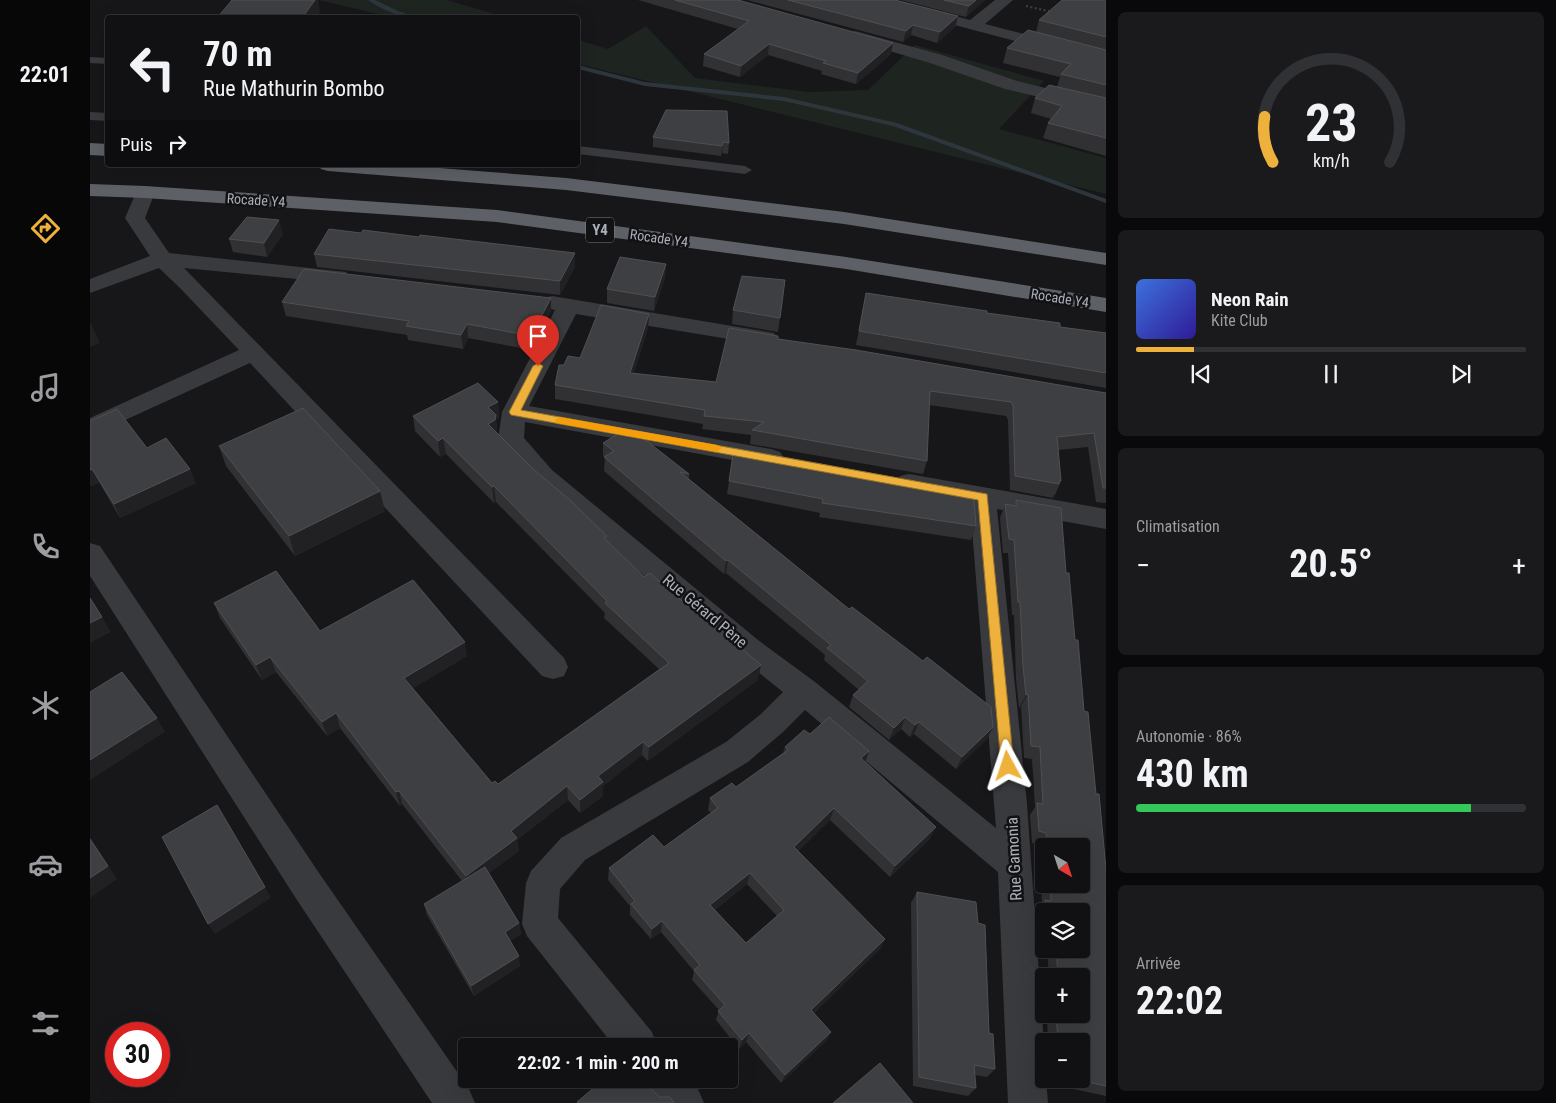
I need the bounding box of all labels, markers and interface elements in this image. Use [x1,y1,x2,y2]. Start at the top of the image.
text: 70 m [203,34,272,75]
icon: left [120,35,185,100]
text: 22:01 [20,62,70,87]
text: Rue Mathurin Bombo [203,76,385,101]
text: 23 [1305,93,1357,154]
icon: right [163,130,191,158]
text: Puis [120,133,153,156]
text: km/h [1313,150,1349,171]
street label: Rocade Y4 [226,190,286,210]
icon: directions [28,211,63,246]
road number: Y4 [586,218,614,242]
street label: Rocade Y4 [629,226,689,250]
street label: Rocade Y4 [1030,286,1090,310]
text: Neon Rain [1211,288,1289,311]
text: Kite Club [1211,311,1268,330]
pin [517,315,559,366]
icon: arrive [524,322,552,350]
icon: previous [1187,360,1215,388]
icon: pause [1317,360,1345,388]
icon: next [1447,360,1475,388]
icon: music [28,370,63,405]
text: Climatisation [1136,517,1220,536]
icon: phone [28,529,63,564]
text: 20.5° [1289,542,1373,586]
text: − [1136,549,1150,582]
text: + [1512,549,1526,582]
street label: Rue Gérard Pène [659,570,751,652]
icon: climate [28,688,63,723]
text: Autonomie · 86% [1136,727,1242,746]
position arrow [981,739,1033,791]
text: 430 km [1136,752,1249,796]
street label: Rue Gamonia [1002,817,1026,901]
north arrow [1035,838,1090,892]
map controls [1035,838,1090,1088]
icon: car [28,847,63,882]
button: layers [1035,903,1090,958]
text: Arrivée [1136,954,1180,973]
button: + [1035,968,1090,1023]
text: 22:02 [1136,979,1223,1023]
icon: filters [28,1006,63,1041]
speed limit sign: 30 [105,1022,170,1087]
button: − [1035,1033,1090,1088]
text: 22:02 · 1 min · 200 m [517,1051,679,1074]

